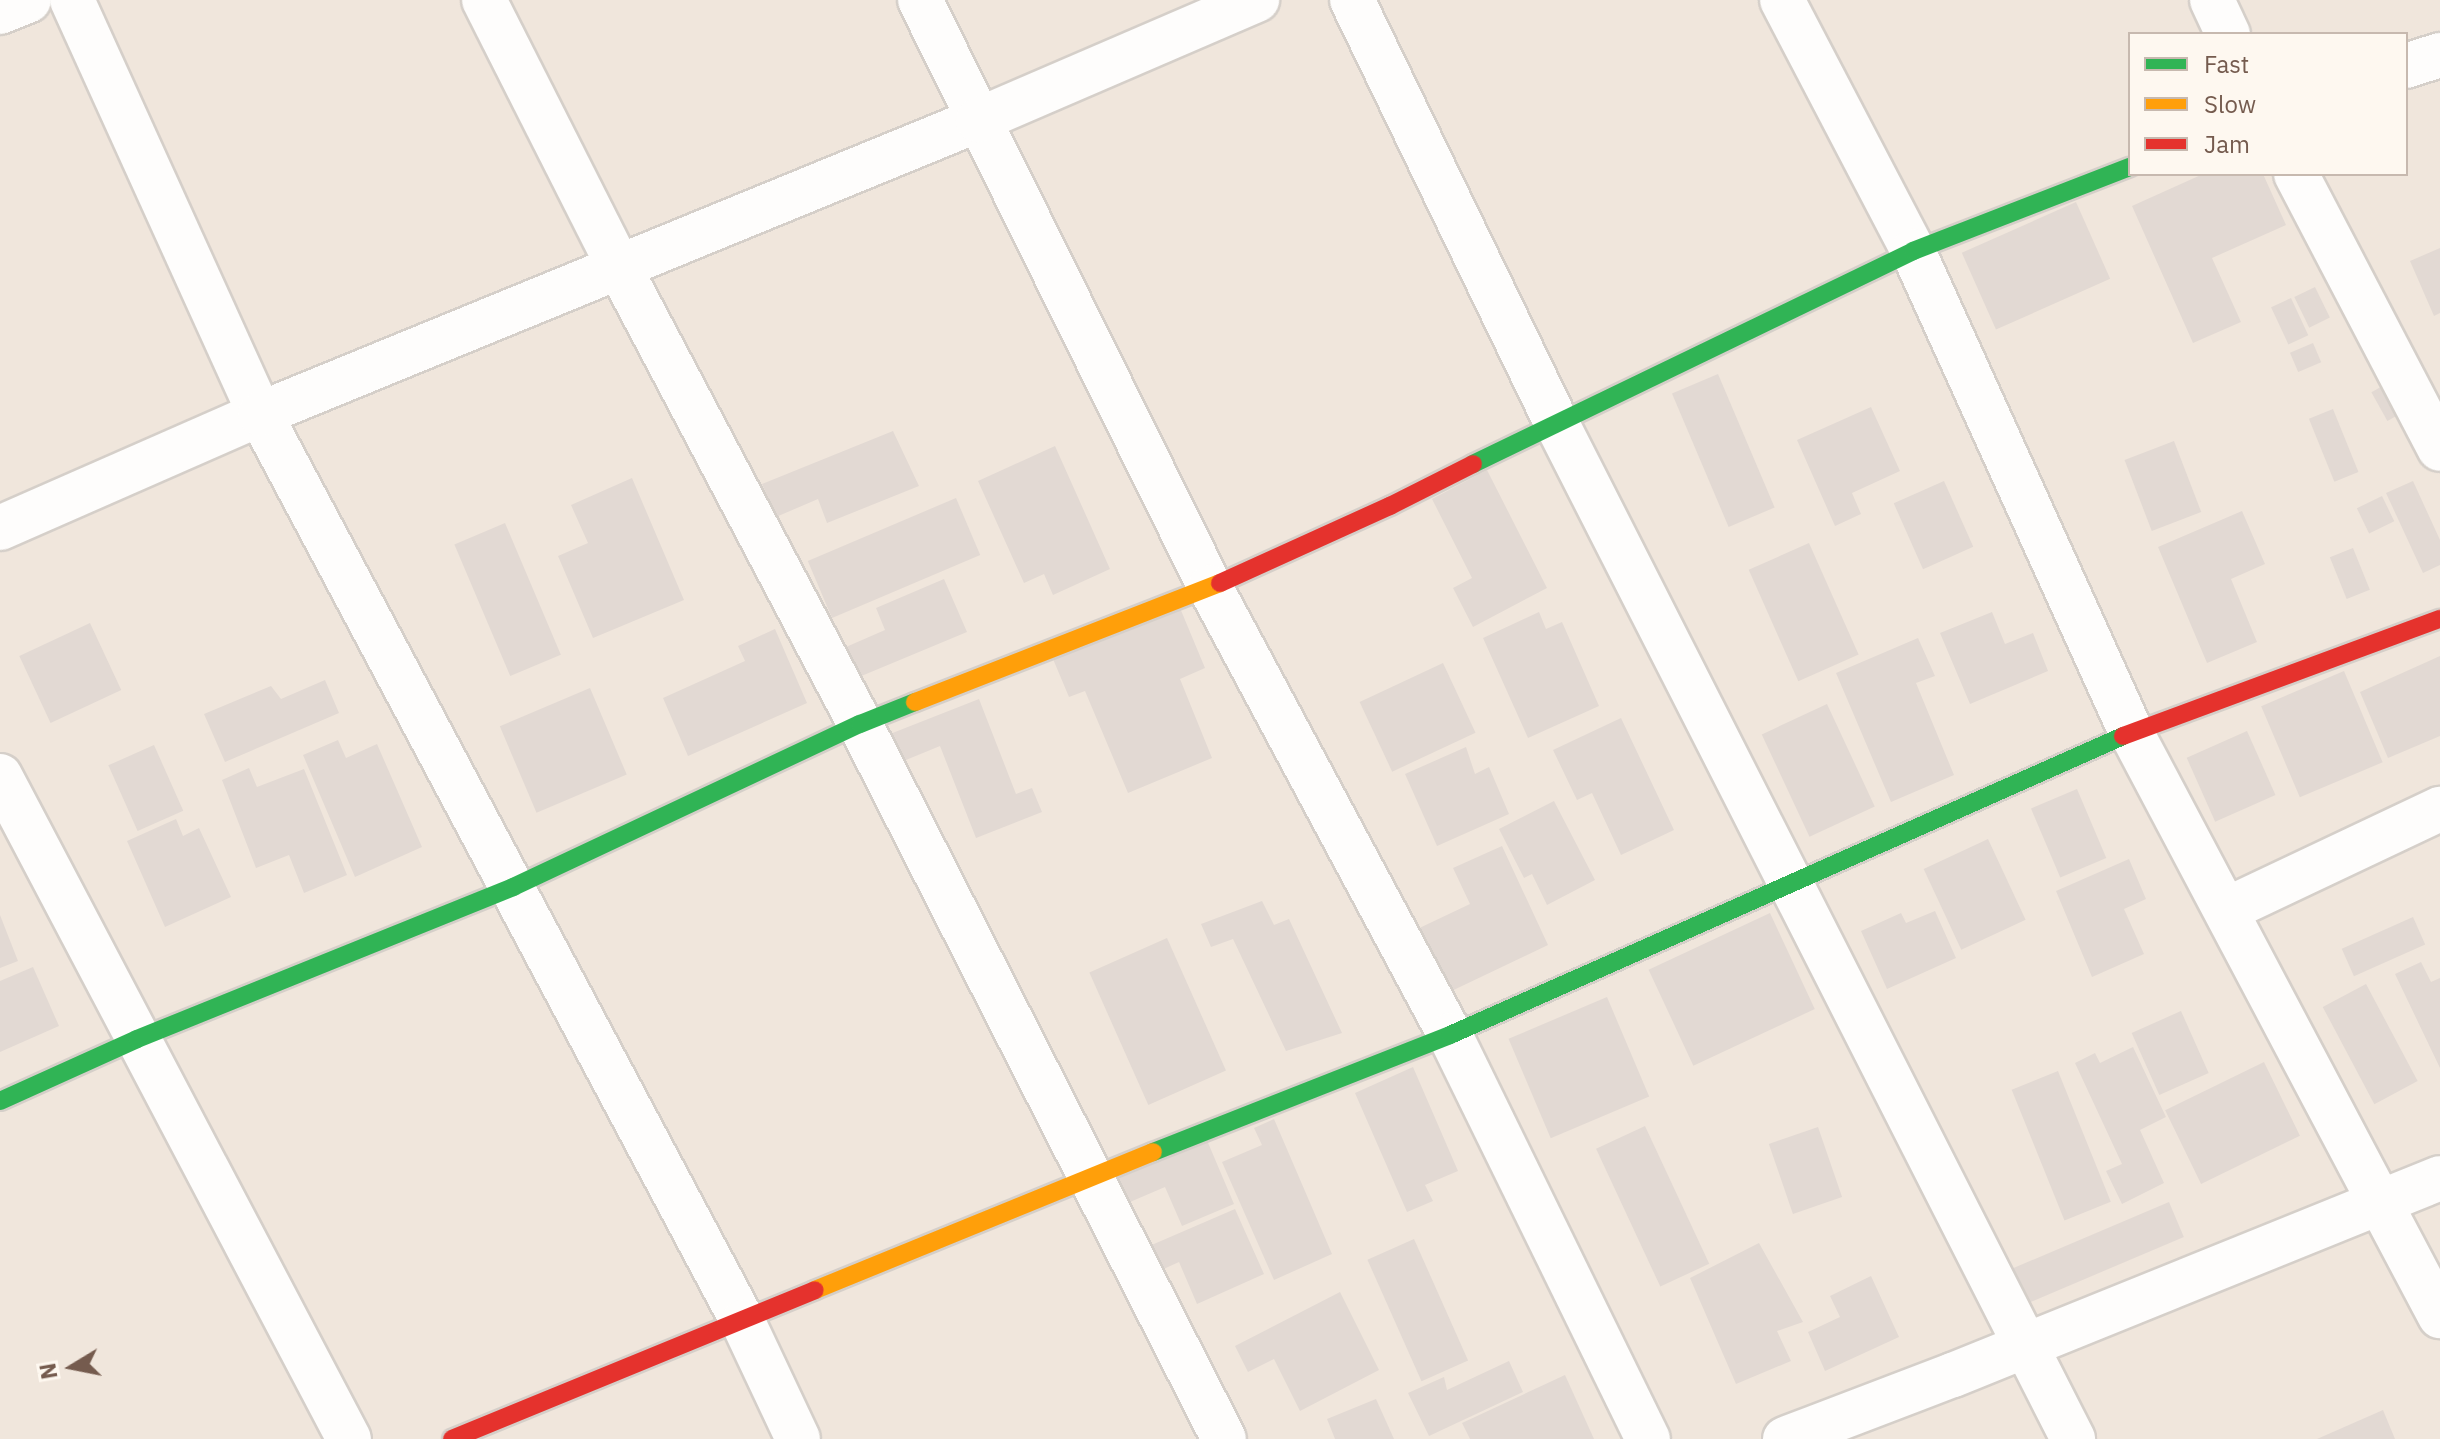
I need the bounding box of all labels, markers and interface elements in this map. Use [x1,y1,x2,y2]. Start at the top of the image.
legend [2128,32,2408,176]
text: Fast [2204,48,2249,80]
text: Slow [2204,88,2256,120]
text: Jam [2204,128,2250,160]
north arrow [32,1327,112,1407]
text: N [32,1361,64,1382]

